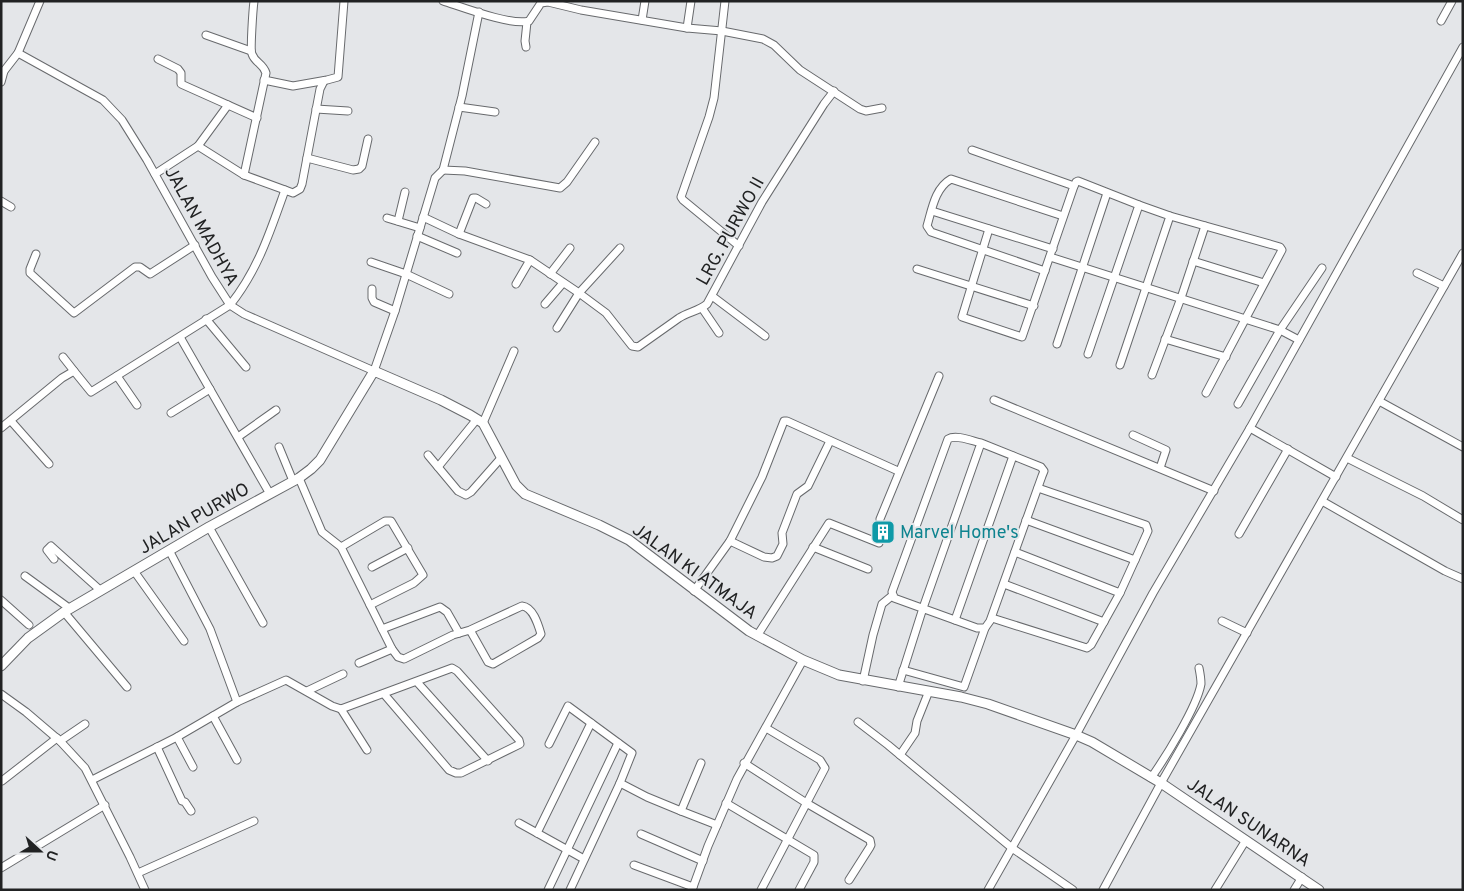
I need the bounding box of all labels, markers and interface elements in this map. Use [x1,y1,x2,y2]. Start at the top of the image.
street label: JALAN MADHYA [158,163,243,290]
street label: LRG. PURWO II [692,173,771,290]
street label: JALAN PURWO [135,478,254,560]
street label: JALAN KI ATMAJA [627,519,761,625]
building icon: Marvel Home's [870,519,896,545]
place label: Marvel Home's [900,522,1019,545]
street label: JALAN SUNARNA [1182,773,1314,873]
north arrow [15,826,65,876]
text: U [41,847,60,863]

